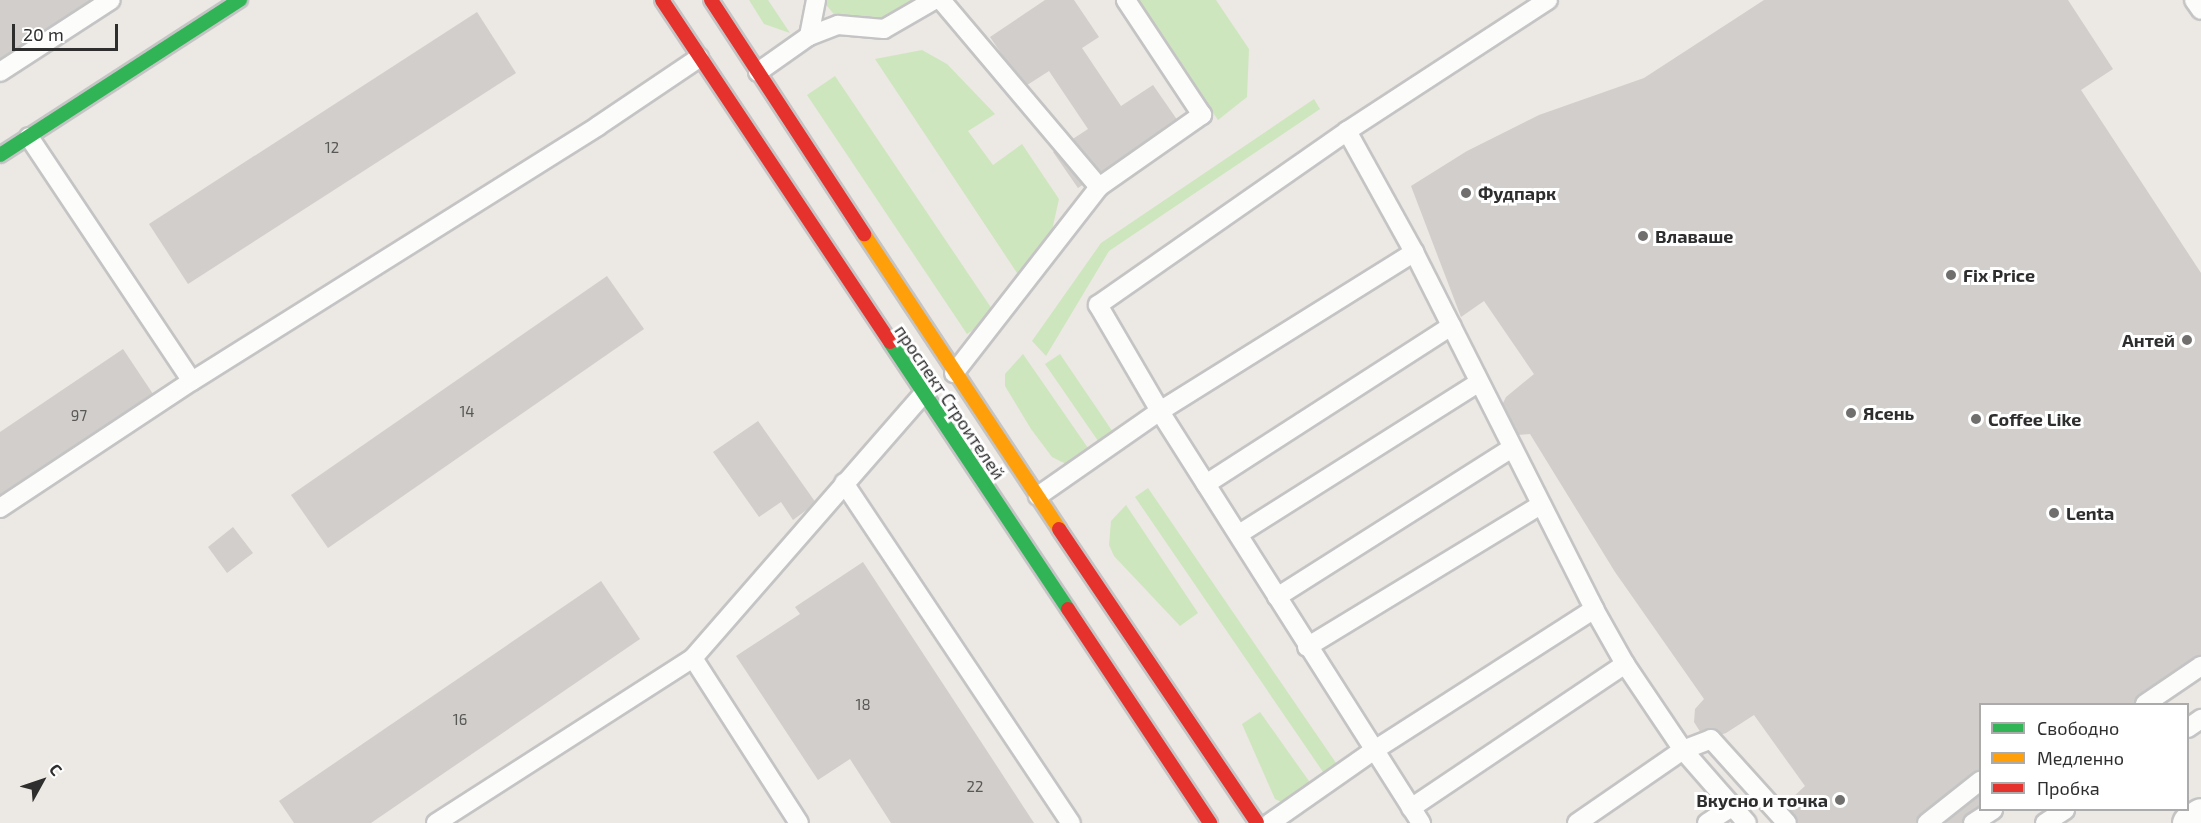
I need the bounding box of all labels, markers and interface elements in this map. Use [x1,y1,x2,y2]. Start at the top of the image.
scale bar [15,12,122,50]
text: 20 m [23,23,64,45]
house number: 12 [325,139,339,157]
place label: Фудпарк [1478,182,1556,204]
marker: Фудпарк [1459,186,1473,200]
place label: Влаваше [1655,225,1733,247]
marker: Влаваше [1636,229,1650,243]
place label: Fix Price [1963,264,2035,286]
marker: Fix Price [1944,268,1958,282]
street label: проспект Строителей [890,321,1010,483]
place label: Антей [2122,329,2175,351]
marker: Антей [2180,333,2194,347]
place label: Ясень [1863,402,1914,424]
house number: 14 [459,403,475,421]
marker: Ясень [1844,406,1858,420]
house number: 97 [71,407,87,425]
place label: Coffee Like [1988,408,2081,430]
marker: Coffee Like [1969,412,1983,426]
place label: Lenta [2066,502,2114,524]
marker: Lenta [2047,506,2061,520]
house number: 18 [855,696,871,714]
legend [1979,703,2189,811]
house number: 16 [453,711,467,729]
text: Свободно [2037,717,2119,739]
text: Медленно [2037,747,2124,769]
north arrow [12,751,72,811]
text: С [46,759,66,779]
text: Пробка [2037,777,2100,799]
house number: 22 [967,778,983,796]
place label: Вкусно и точка [1696,789,1828,811]
marker: Вкусно и точка [1833,793,1847,807]

